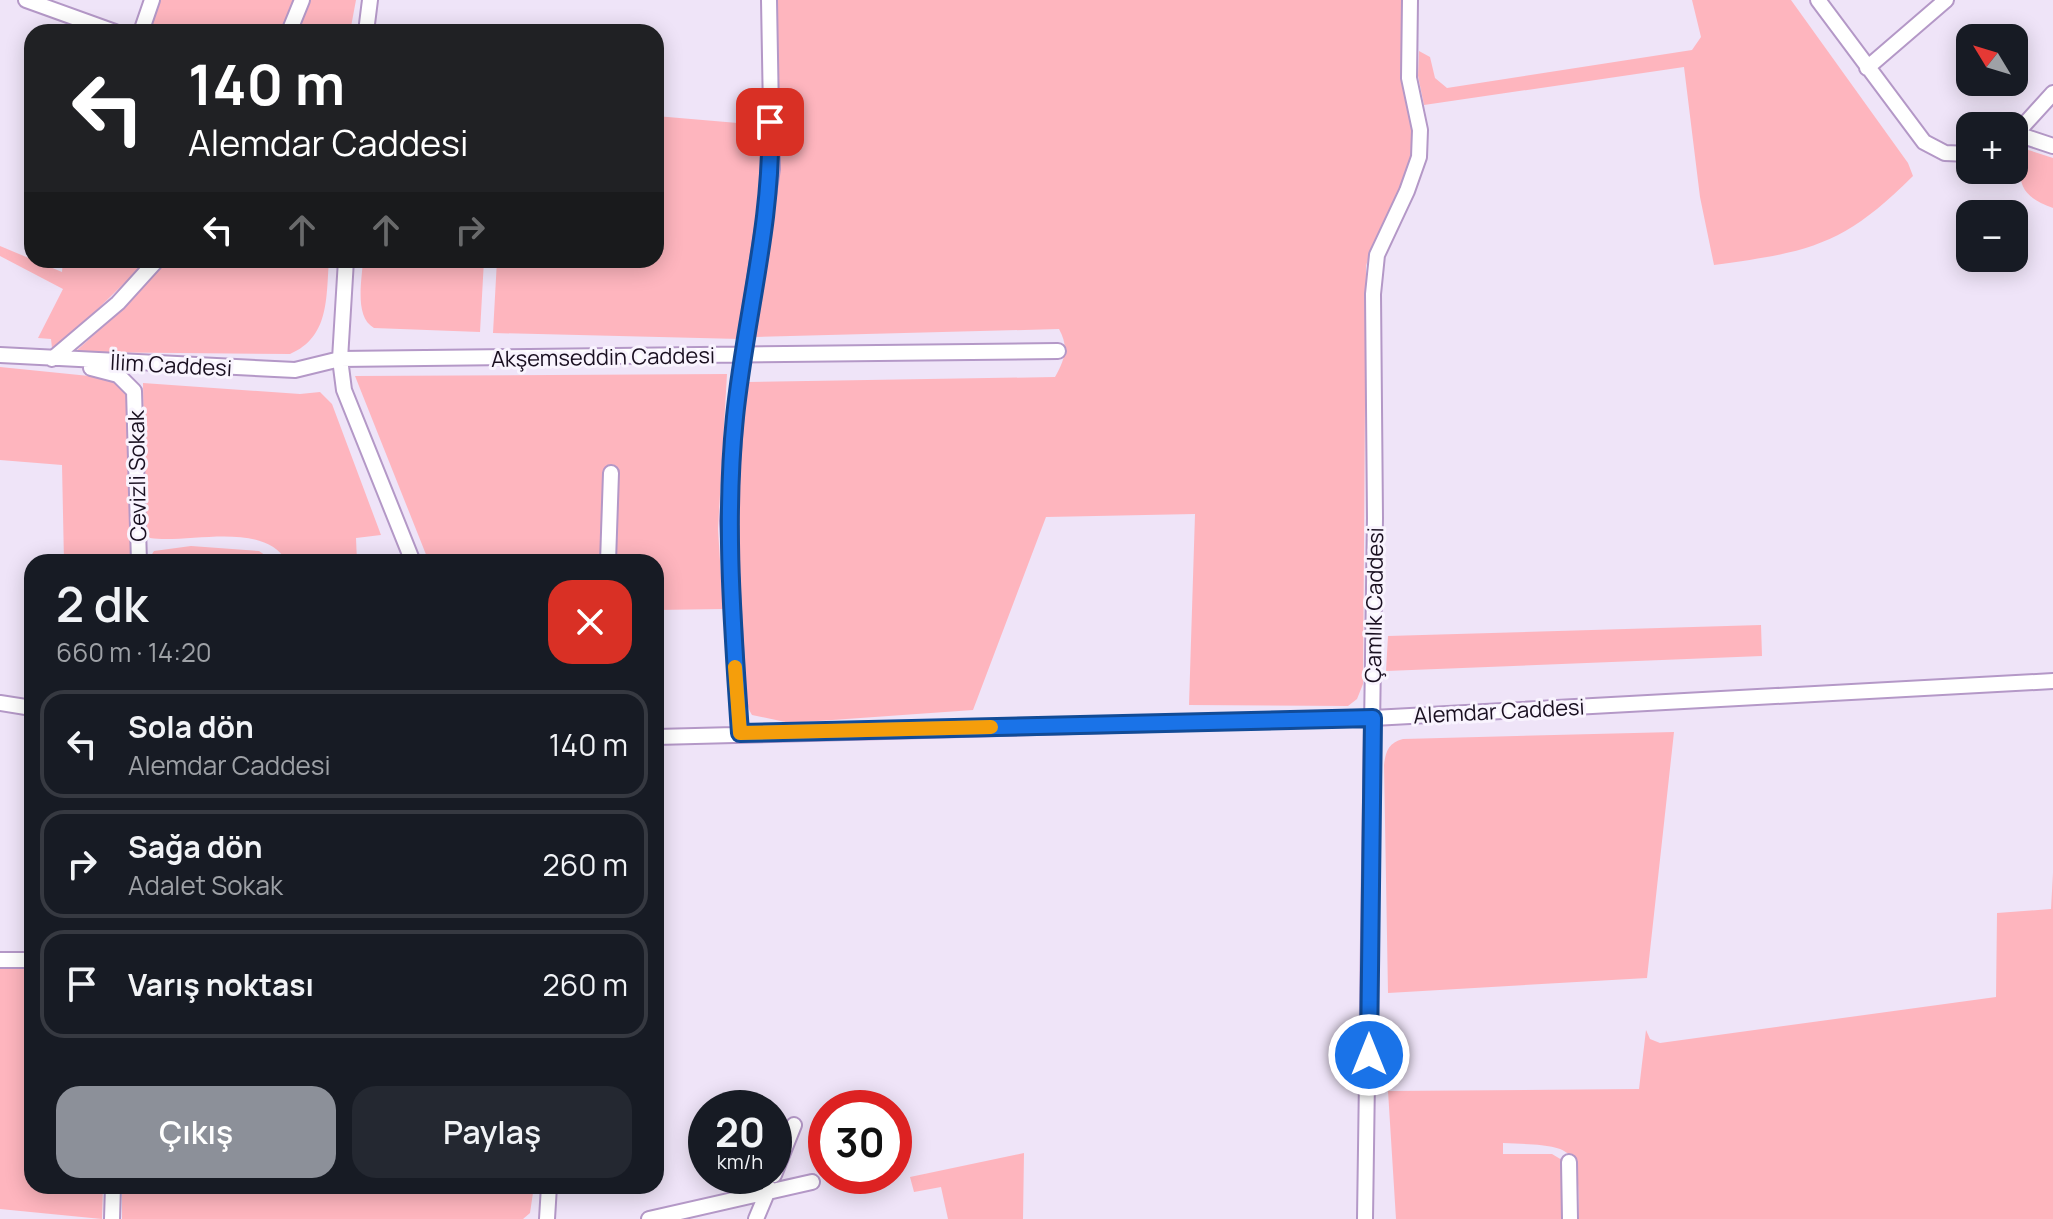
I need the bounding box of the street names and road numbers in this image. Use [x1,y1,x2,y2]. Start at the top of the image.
street label: Akşemseddin Caddesi [491,340,715,374]
street label: İlim Caddesi [109,347,233,383]
street label: Cevizli Sokak [121,409,153,542]
street label: Çamlık Caddesi [1358,527,1390,683]
street label: Alemdar Caddesi [1413,692,1585,730]

